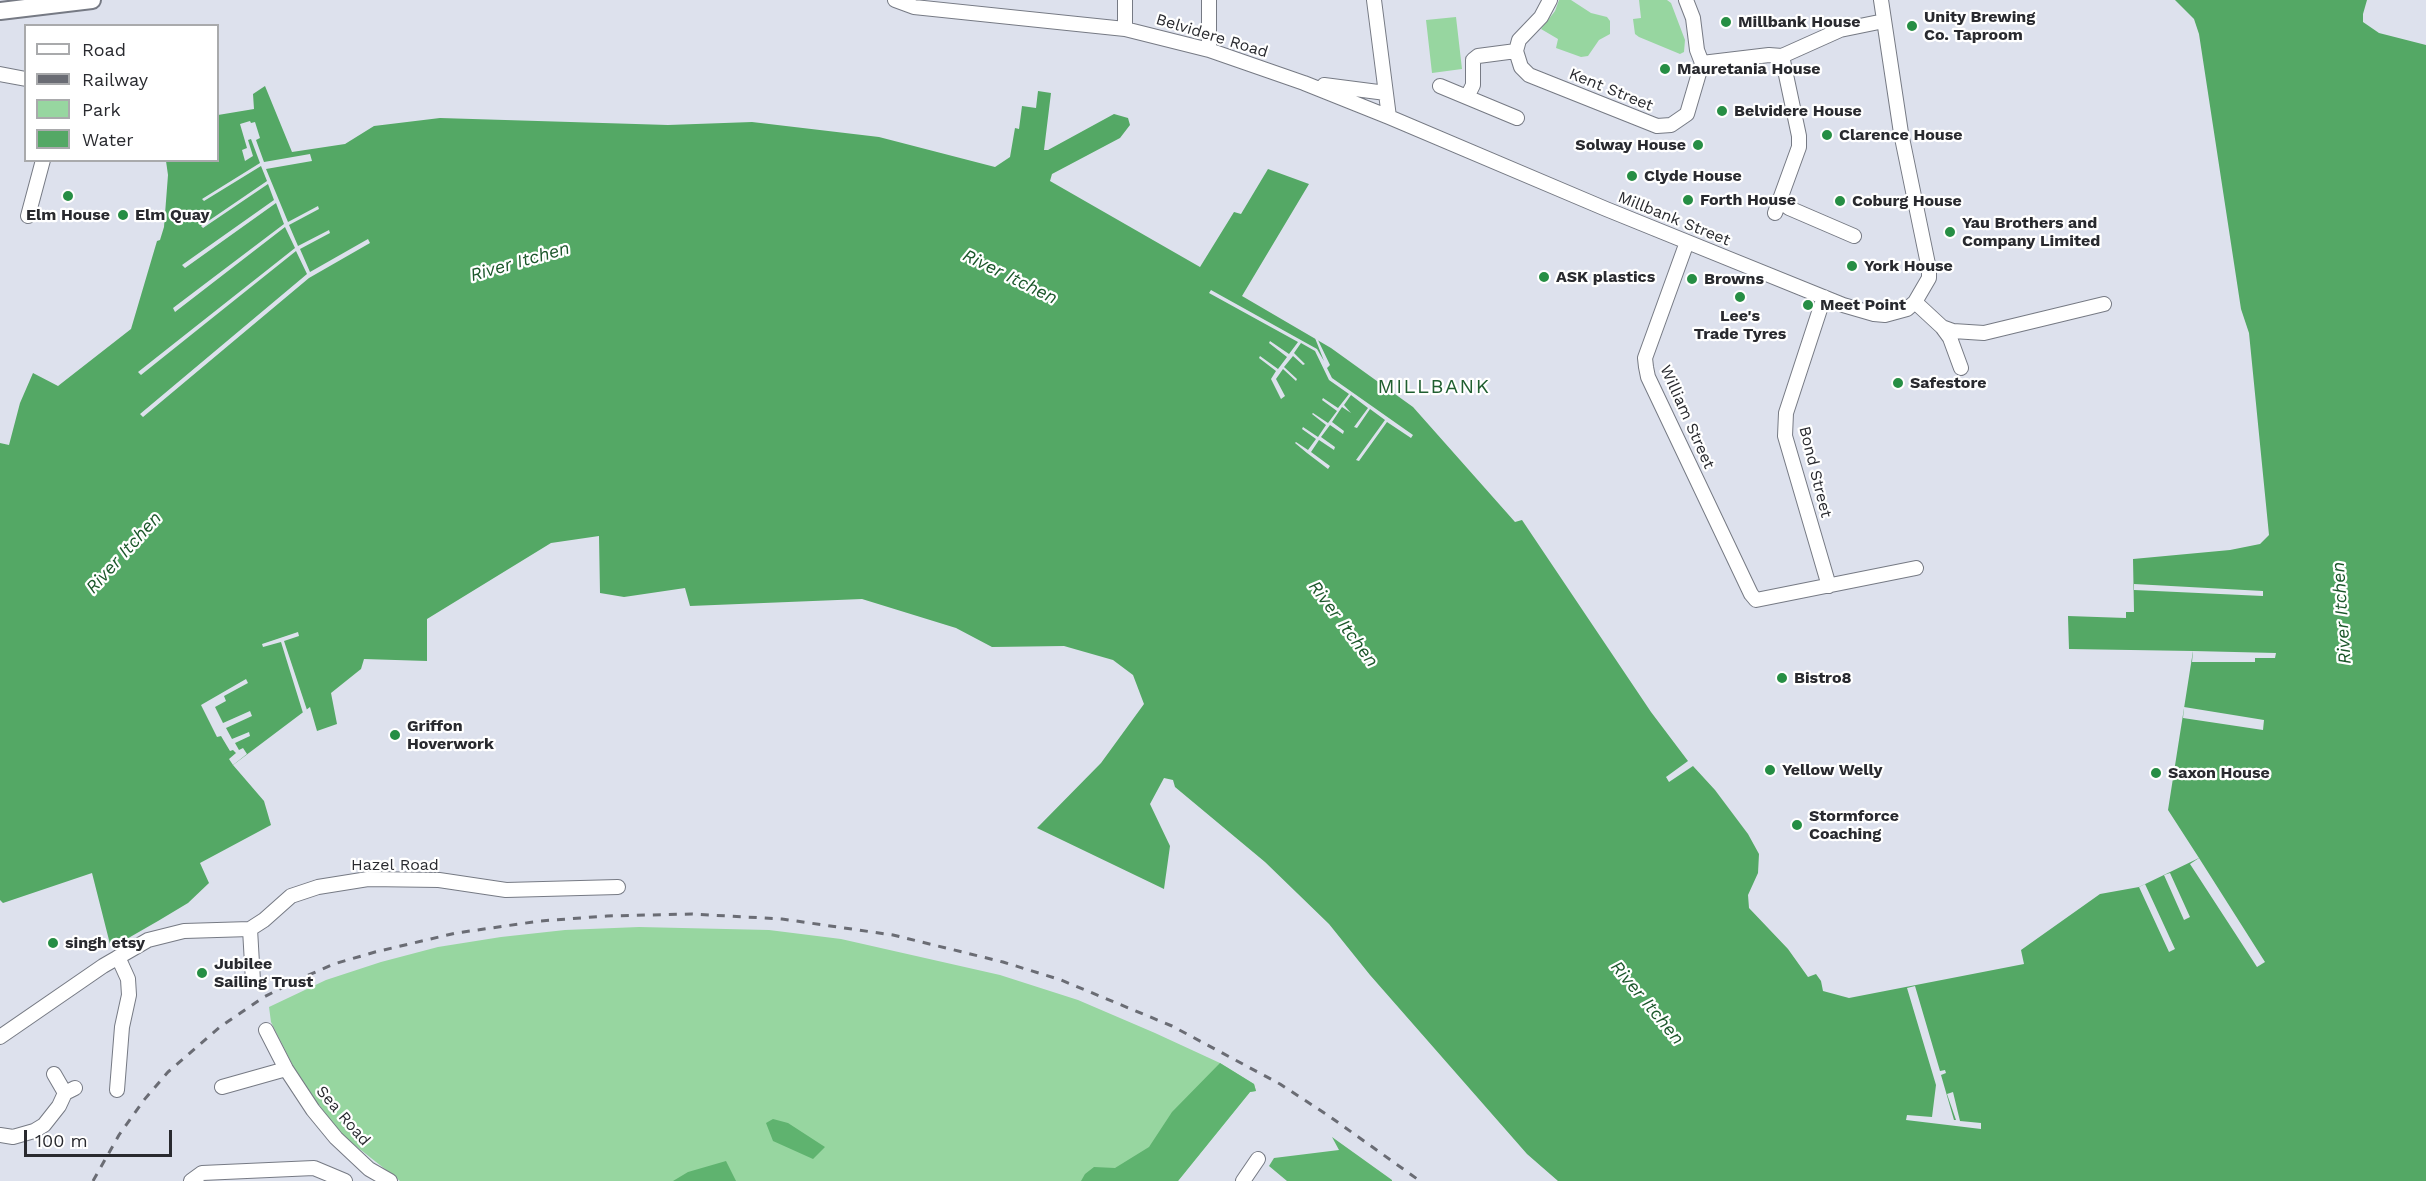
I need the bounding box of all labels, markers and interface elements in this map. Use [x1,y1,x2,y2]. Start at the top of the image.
place label: Unity Brewing Co. Taproom [1924,7,2035,45]
street label: Belvidere Road [1154,10,1270,62]
place label: Millbank House [1738,12,1860,32]
marker: Millbank House [1719,15,1733,29]
marker: Unity Brewing Co. Taproom [1905,19,1919,33]
legend [24,24,219,162]
text: Road [82,39,126,60]
place label: Mauretania House [1677,59,1820,79]
marker: Mauretania House [1658,62,1672,76]
street label: Kent Street [1566,64,1656,116]
text: Railway [82,69,148,90]
text: Park [82,99,121,120]
place label: Belvidere House [1734,101,1862,121]
marker: Belvidere House [1715,104,1729,118]
place label: Clarence House [1839,125,1962,145]
marker: Clarence House [1820,128,1834,142]
text: Water [82,129,134,150]
place label: Solway House [1575,135,1686,155]
marker: Solway House [1691,138,1705,152]
place label: Clyde House [1644,166,1742,186]
marker: Clyde House [1625,169,1639,183]
street label: Millbank Street [1615,188,1733,250]
marker: Elm House [61,189,75,203]
place label: Forth House [1700,190,1796,210]
place label: Coburg House [1852,191,1962,211]
marker: Forth House [1681,193,1695,207]
marker: Coburg House [1833,194,1847,208]
place label: Elm House [26,205,110,225]
place label: Elm Quay [135,205,209,225]
marker: Elm Quay [116,208,130,222]
place label: Yau Brothers and Company Limited [1962,213,2100,251]
marker: Yau Brothers and Company Limited [1943,225,1957,239]
water label: River Itchen [468,237,572,287]
water label: River Itchen [959,245,1061,309]
place label: York House [1864,256,1953,276]
marker: York House [1845,259,1859,273]
place label: ASK plastics [1556,267,1655,287]
place label: Browns [1704,269,1764,289]
marker: ASK plastics [1537,270,1551,284]
marker: Browns [1685,272,1699,286]
marker: Lee's Trade Tyres [1733,290,1747,304]
place label: Meet Point [1820,295,1906,315]
marker: Meet Point [1801,298,1815,312]
place label: Lee's Trade Tyres [1694,306,1786,344]
street label: William Street [1656,362,1718,472]
place label: Safestore [1910,373,1986,393]
district label: MILLBANK [1378,375,1490,399]
marker: Safestore [1891,376,1905,390]
street label: Bond Street [1794,424,1836,520]
water label: River Itchen [82,508,166,598]
water label: River Itchen [2328,561,2356,665]
water label: River Itchen [1304,577,1382,671]
place label: Bistro8 [1794,668,1852,688]
marker: Bistro8 [1775,671,1789,685]
place label: Griffon Hoverwork [407,716,494,754]
marker: Griffon Hoverwork [388,728,402,742]
place label: Yellow Welly [1782,760,1882,780]
marker: Yellow Welly [1763,763,1777,777]
place label: Saxon House [2168,763,2270,783]
marker: Saxon House [2149,766,2163,780]
place label: Stormforce Coaching [1809,806,1899,844]
marker: Stormforce Coaching [1790,818,1804,832]
street label: Hazel Road [351,855,439,875]
place label: singh etsy [65,933,145,953]
marker: singh etsy [46,936,60,950]
place label: Jubilee Sailing Trust [214,954,313,992]
water label: River Itchen [1606,957,1688,1049]
marker: Jubilee Sailing Trust [195,966,209,980]
street label: Sea Road [312,1082,374,1150]
scale bar [27,1118,176,1156]
text: 100 m [35,1130,88,1151]

